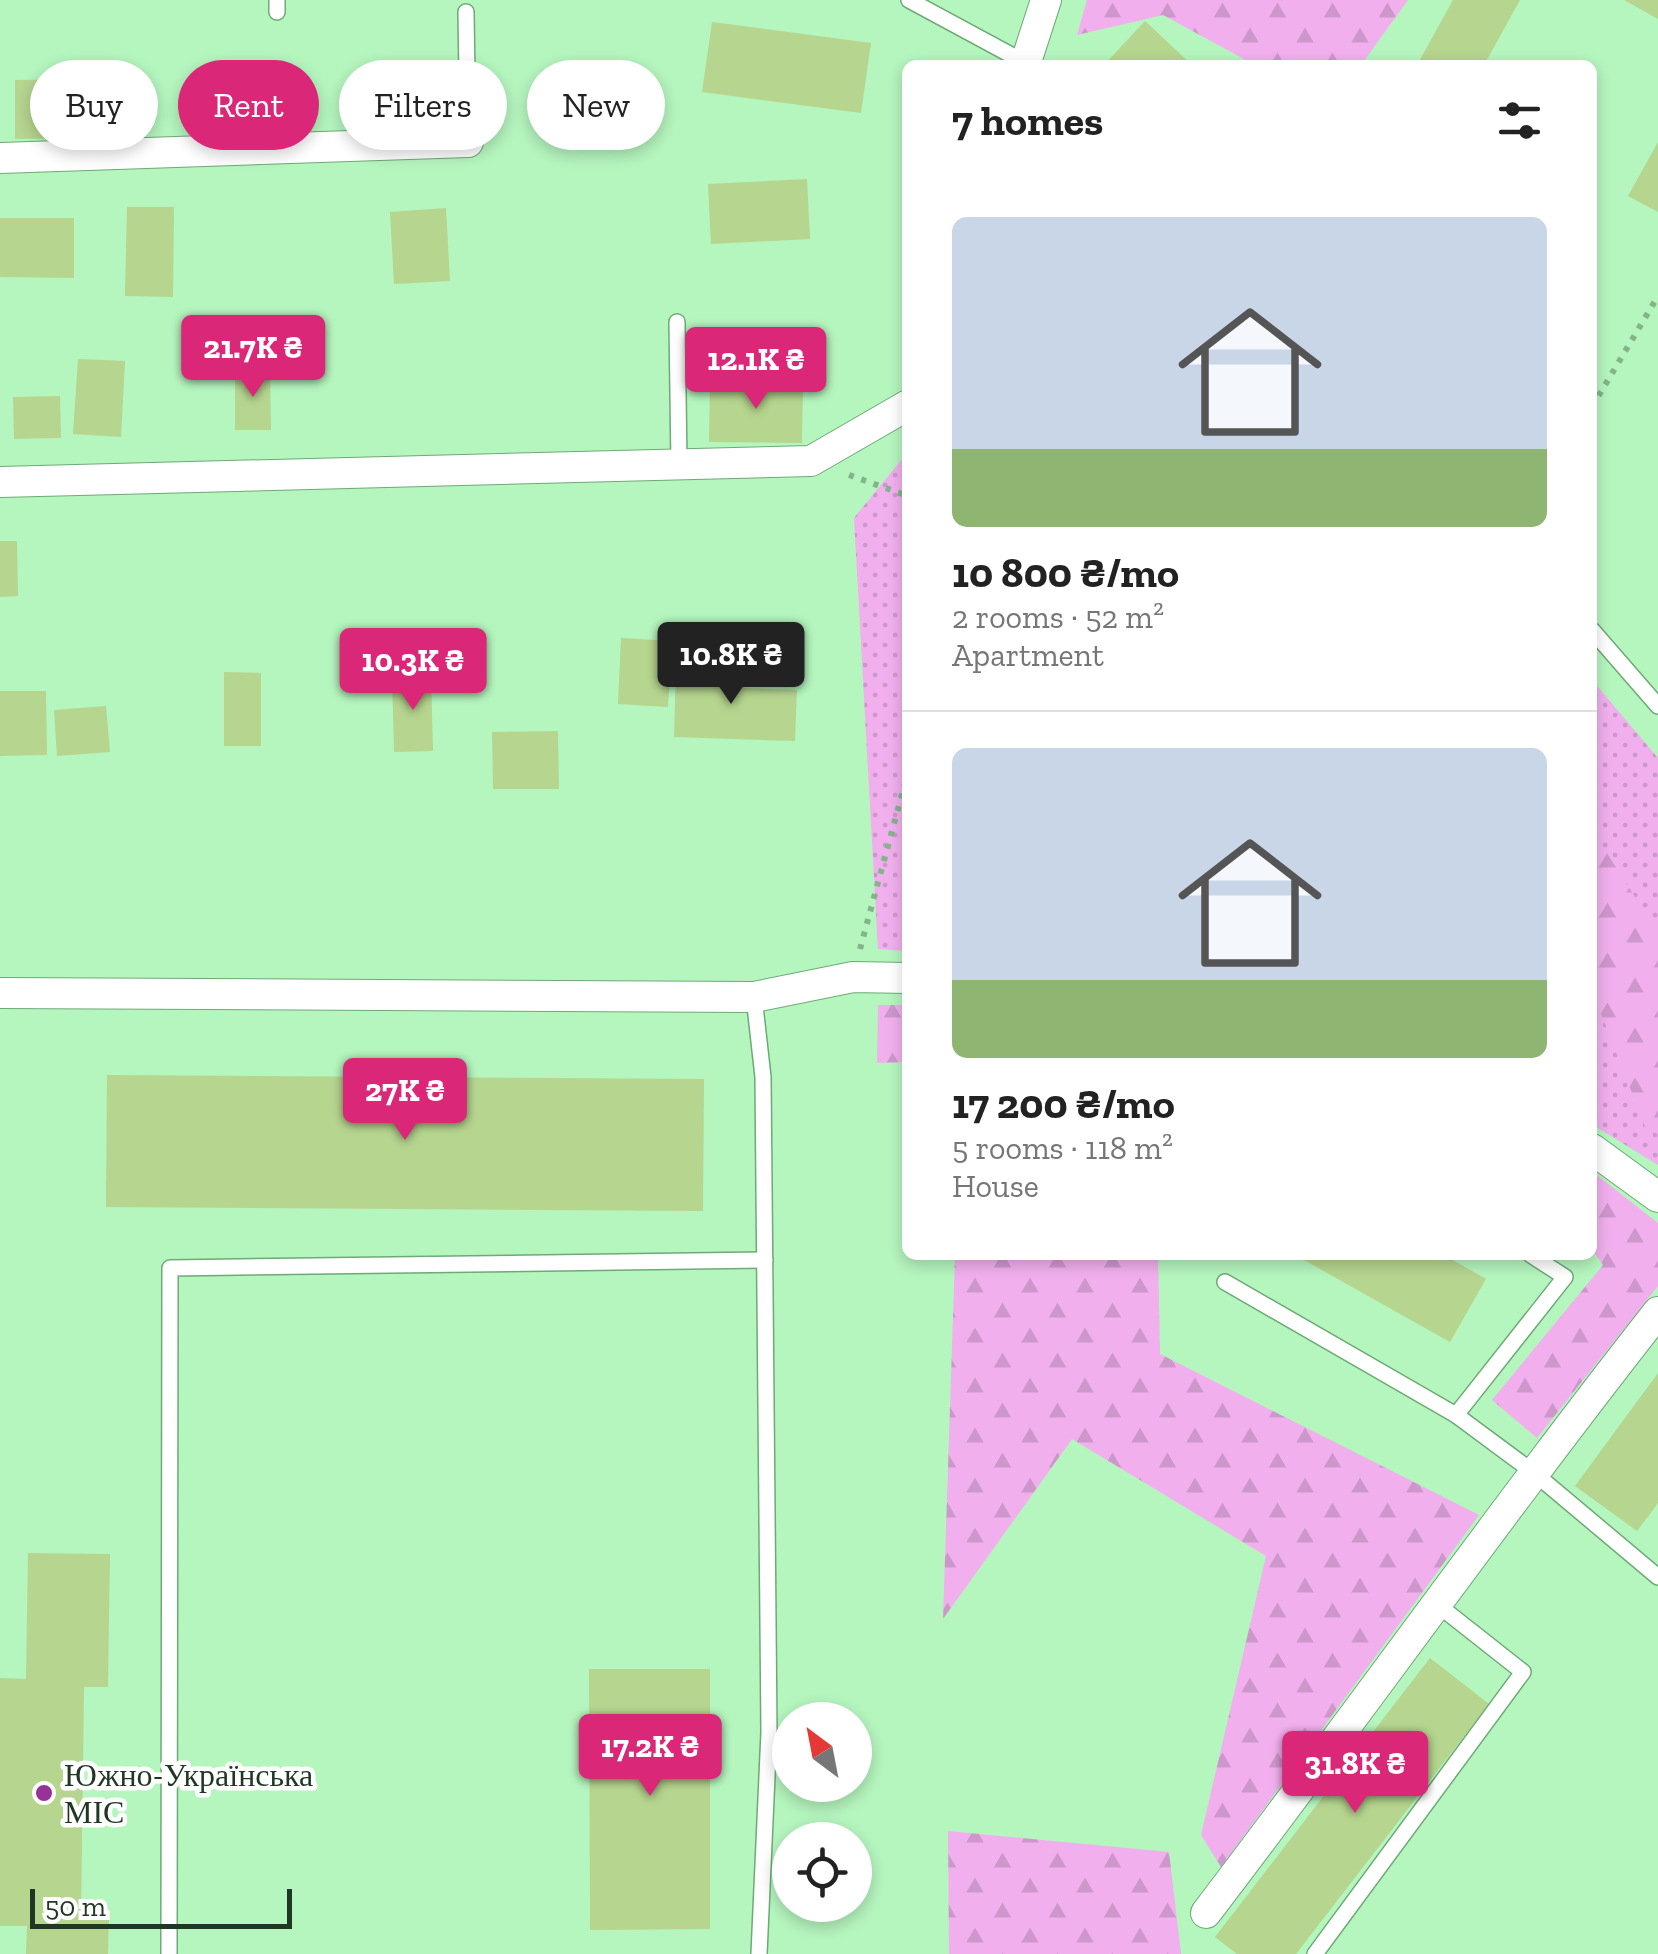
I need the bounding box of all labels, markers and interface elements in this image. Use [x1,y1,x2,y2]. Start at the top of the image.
chip: Buy [30,60,158,150]
chip: Rent [178,60,319,150]
chip: Filters [339,60,507,150]
chip: New [527,60,665,150]
icon: filters [1492,93,1547,148]
text: 7 homes [952,95,1103,146]
icon: home [1160,282,1340,462]
pin: 21.7K ₴ [161,315,345,400]
pin: 12.1K ₴ [664,327,848,412]
text: 21.7K ₴ [203,328,303,366]
text: 12.1K ₴ [707,340,805,378]
text: 10 800 ₴/mo [952,547,1179,598]
text: 2 rooms · 52 m² [952,598,1164,636]
pin: 10.8K ₴ [639,622,823,707]
pin: 10.3K ₴ [321,628,505,713]
text: 10.8K ₴ [679,635,783,673]
text: Apartment [952,636,1104,674]
text: 10.3K ₴ [362,641,464,679]
icon: home [1160,813,1340,993]
pin: 27K ₴ [335,1058,475,1143]
text: 27K ₴ [365,1071,445,1109]
text: 17 200 ₴/mo [952,1078,1175,1129]
text: 5 rooms · 118 m² [952,1129,1173,1167]
text: House [952,1167,1039,1205]
north arrow [772,1702,872,1802]
map controls [772,1702,872,1922]
pin: 17.2K ₴ [558,1714,742,1799]
text: 17.2K ₴ [601,1727,699,1765]
pin: 31.8K ₴ [1263,1731,1447,1816]
text: 31.8K ₴ [1304,1744,1406,1782]
place label: Южно-Українська МІС [64,1756,313,1831]
marker: Южно-Українська МІС [33,1782,55,1804]
button: locate [772,1822,872,1922]
scale bar [30,1884,292,1928]
text: 50 m [45,1890,106,1923]

